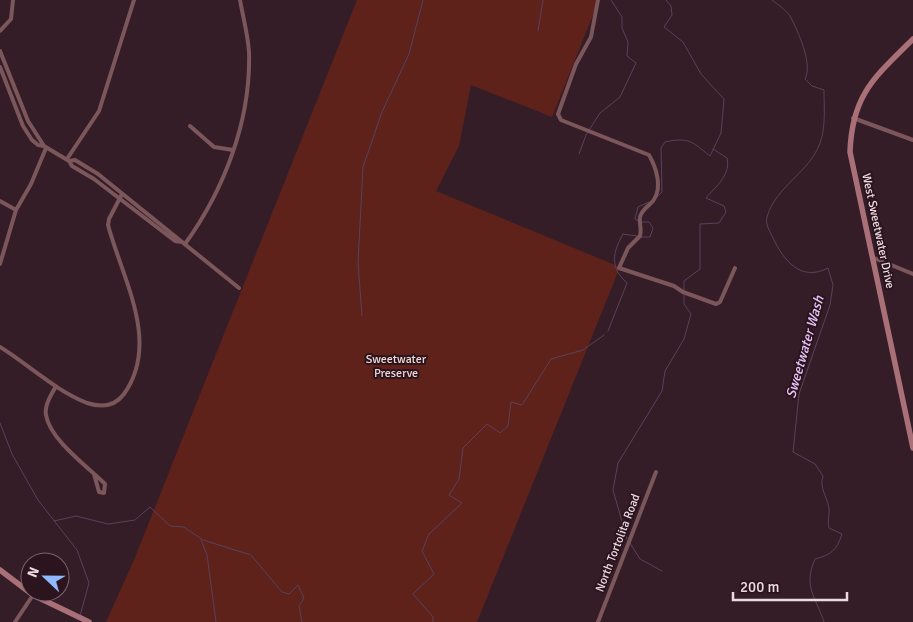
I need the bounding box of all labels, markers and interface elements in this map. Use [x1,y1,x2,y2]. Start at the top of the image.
street label: West Sweetwater Drive [858,172,898,290]
water label: Sweetwater Wash [782,294,828,400]
park label: Sweetwater Preserve [366,352,427,381]
street label: North Tortolita Road [592,492,644,594]
north arrow [20,552,70,602]
text: N [24,565,43,580]
scale bar [733,570,847,602]
text: 200 m [740,578,780,596]

